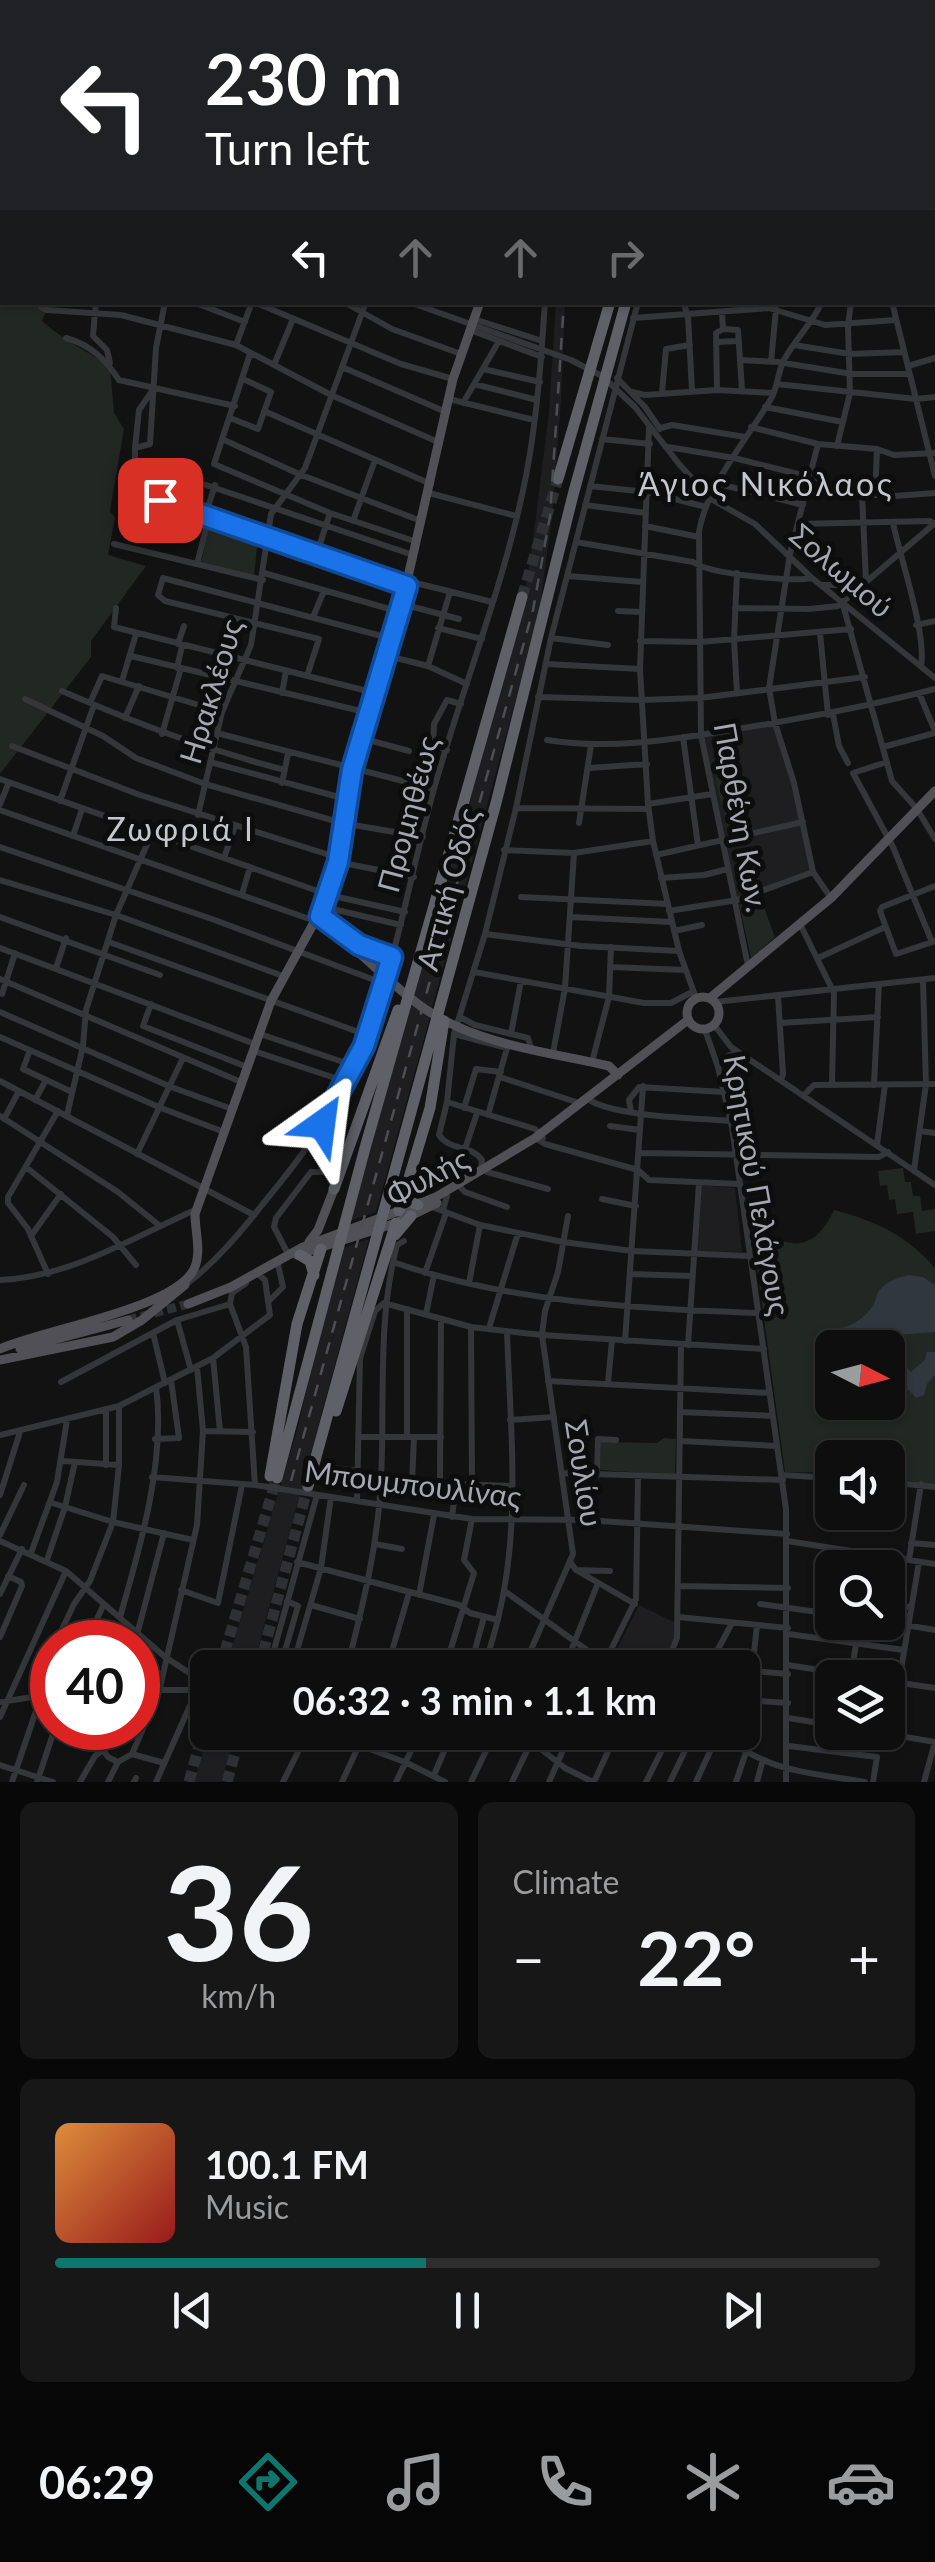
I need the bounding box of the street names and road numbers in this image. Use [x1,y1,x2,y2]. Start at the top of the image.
street label: Σολωμού [783,516,901,624]
street label: Ηρακλέους [171,614,249,768]
street label: Παρθένη Κων. [708,719,776,915]
street label: Προμηθέως [369,732,445,896]
street label: Αττική Οδός [408,804,486,974]
street label: Κρητικού Πελάγους [717,1052,799,1318]
street label: Φυλής [380,1139,474,1213]
street label: Σουλίου [559,1417,611,1529]
street label: Μπουμπουλίνας [302,1452,524,1514]

